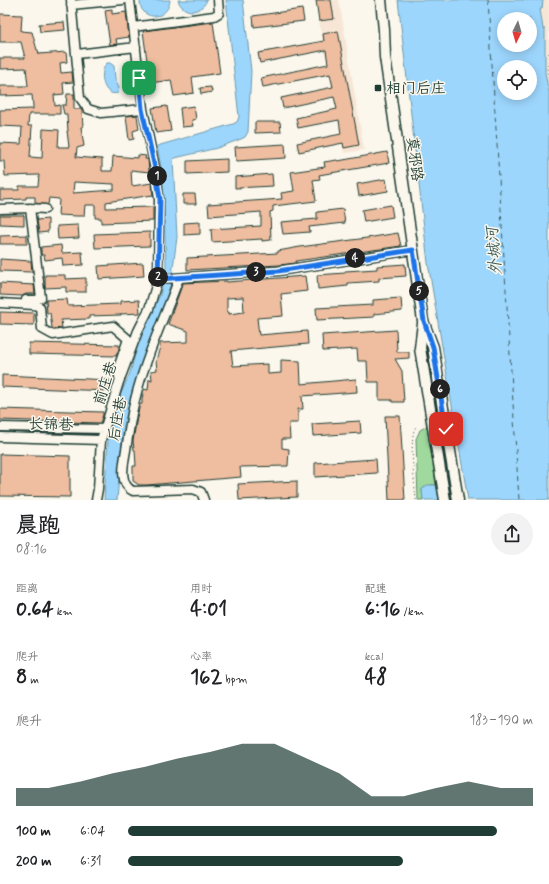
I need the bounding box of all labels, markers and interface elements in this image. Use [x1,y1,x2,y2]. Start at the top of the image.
north arrow [497,12,537,52]
map controls [497,12,537,100]
button: locate [497,60,537,100]
pin [122,61,156,95]
icon: arrive [128,67,150,89]
place label: 相门后庄 [386,79,446,99]
marker: 相门后庄 [373,83,383,93]
street label: 莫邪路 [401,135,427,183]
pin: 1 [147,166,167,186]
text: 1 [155,169,159,183]
water label: 外城河 [482,223,507,276]
pin: 4 [345,248,365,268]
text: 4 [352,251,358,265]
pin: 3 [246,262,266,282]
text: 3 [254,265,258,279]
pin: 2 [148,267,168,287]
text: 2 [155,270,161,284]
pin: 5 [409,281,429,301]
text: 5 [416,284,422,298]
street label: 前庄巷 [89,359,122,408]
pin: 6 [430,379,450,399]
text: 6 [437,382,443,396]
street label: 后庄巷 [104,395,132,443]
pin [429,412,463,446]
street label: 长锦巷 [28,414,74,436]
icon: check [435,418,457,440]
text: 晨跑 [16,512,60,540]
button: share [491,513,533,555]
text: 08:16 [16,541,47,558]
text: 距离 [16,582,38,596]
text: 用时 [190,582,212,596]
text: 配速 [365,582,387,596]
text: 0.64 [16,596,54,623]
text: 4:01 [190,596,227,623]
text: 6:16 [365,596,400,623]
text: km [54,605,73,619]
text: /km [400,605,424,619]
text: 爬升 [16,650,38,664]
text: 心率 [190,650,212,664]
text: kcal [365,650,383,664]
text: 8 [16,664,27,691]
text: 162 [190,664,222,691]
text: 48 [365,664,387,691]
text: m [27,673,39,687]
text: bpm [222,673,247,687]
text: 183–190 m [470,712,533,729]
text: 爬升 [16,713,42,730]
text: 100 m [16,823,51,840]
text: 6:04 [80,823,105,840]
text: 200 m [16,853,51,870]
text: 6:31 [80,853,102,870]

